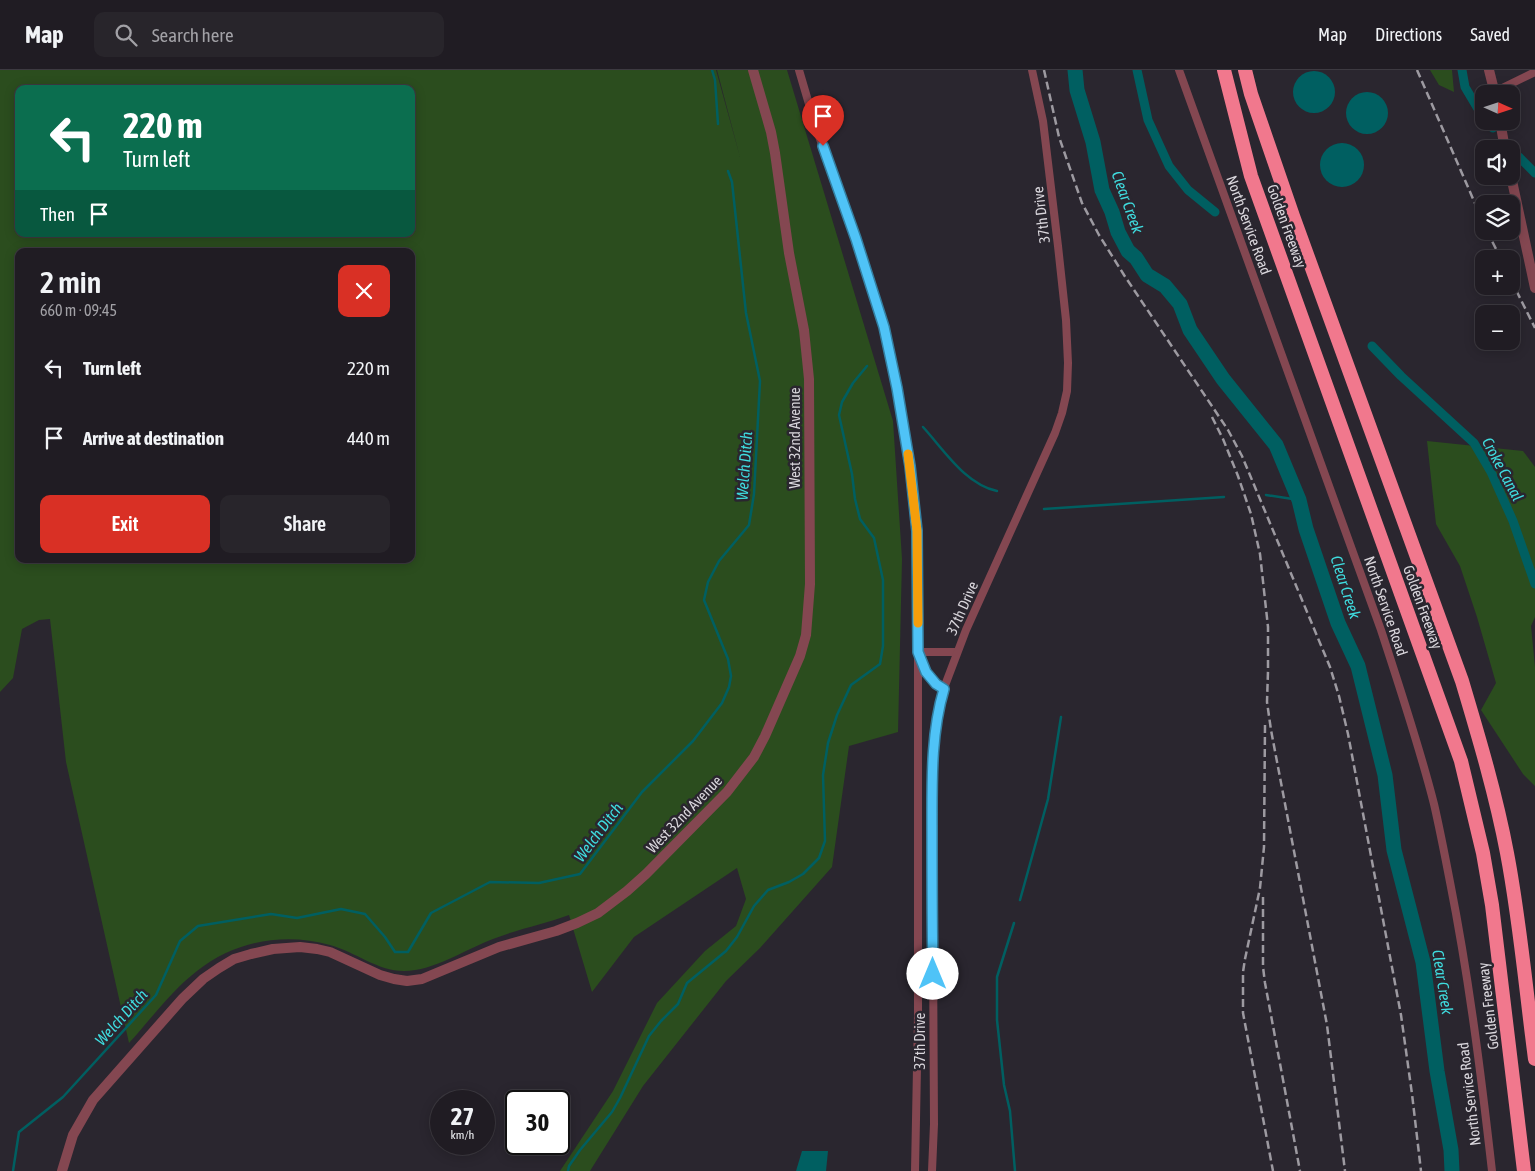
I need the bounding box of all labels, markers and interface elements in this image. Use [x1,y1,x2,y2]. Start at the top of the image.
search box [94,12,444,57]
text: Map [25,21,64,48]
icon: search [112,21,140,49]
text: Search here [152,24,234,46]
text: Map [1318,24,1347,45]
text: Directions [1375,24,1442,45]
text: Saved [1470,24,1510,45]
north arrow [1475,85,1520,130]
map controls [1475,85,1520,350]
pin [802,95,844,146]
icon: arrive [809,102,837,130]
icon: left [40,105,105,170]
text: 220 m [123,105,202,145]
button: sound [1475,140,1520,185]
text: Turn left [123,146,190,172]
water label: Clear Creek [1108,168,1148,237]
street label: North Service Road [1223,173,1275,277]
street label: Golden Freeway [1264,182,1310,270]
street label: 37th Drive [1029,186,1053,244]
button: layers [1475,195,1520,240]
icon: arrive [85,200,113,228]
text: Then [40,203,75,225]
button: + [1475,250,1520,295]
text: 2 min [40,265,101,299]
button: close [338,265,390,317]
text: 660 m · 09:45 [40,301,117,319]
button: − [1475,305,1520,350]
icon: left [40,354,68,382]
text: Turn left [83,357,141,379]
text: 220 m [347,357,390,379]
street label: West 32nd Avenue [786,387,803,488]
icon: arrive [40,424,68,452]
text: Arrive at destination [83,427,224,449]
text: 440 m [347,427,390,449]
water label: Welch Ditch [733,431,755,501]
water label: Croke Canal [1479,434,1527,504]
button: Exit [40,495,210,553]
button: Share [220,495,390,553]
water label: Clear Creek [1327,553,1365,622]
street label: North Service Road [1361,554,1411,658]
street label: Golden Freeway [1400,563,1446,651]
street label: 37th Drive [943,578,981,637]
street label: West 32nd Avenue [643,772,725,856]
water label: Welch Ditch [570,799,626,865]
position arrow [906,947,958,999]
water label: Clear Creek [1429,948,1457,1017]
street label: Golden Freeway [1474,961,1502,1051]
water label: Welch Ditch [91,985,151,1049]
street label: 37th Drive [911,1012,928,1069]
street label: North Service Road [1454,1041,1484,1147]
speed limit sign: 30 [505,1090,570,1155]
text: 27 [451,1102,474,1130]
text: km/h [451,1128,474,1142]

